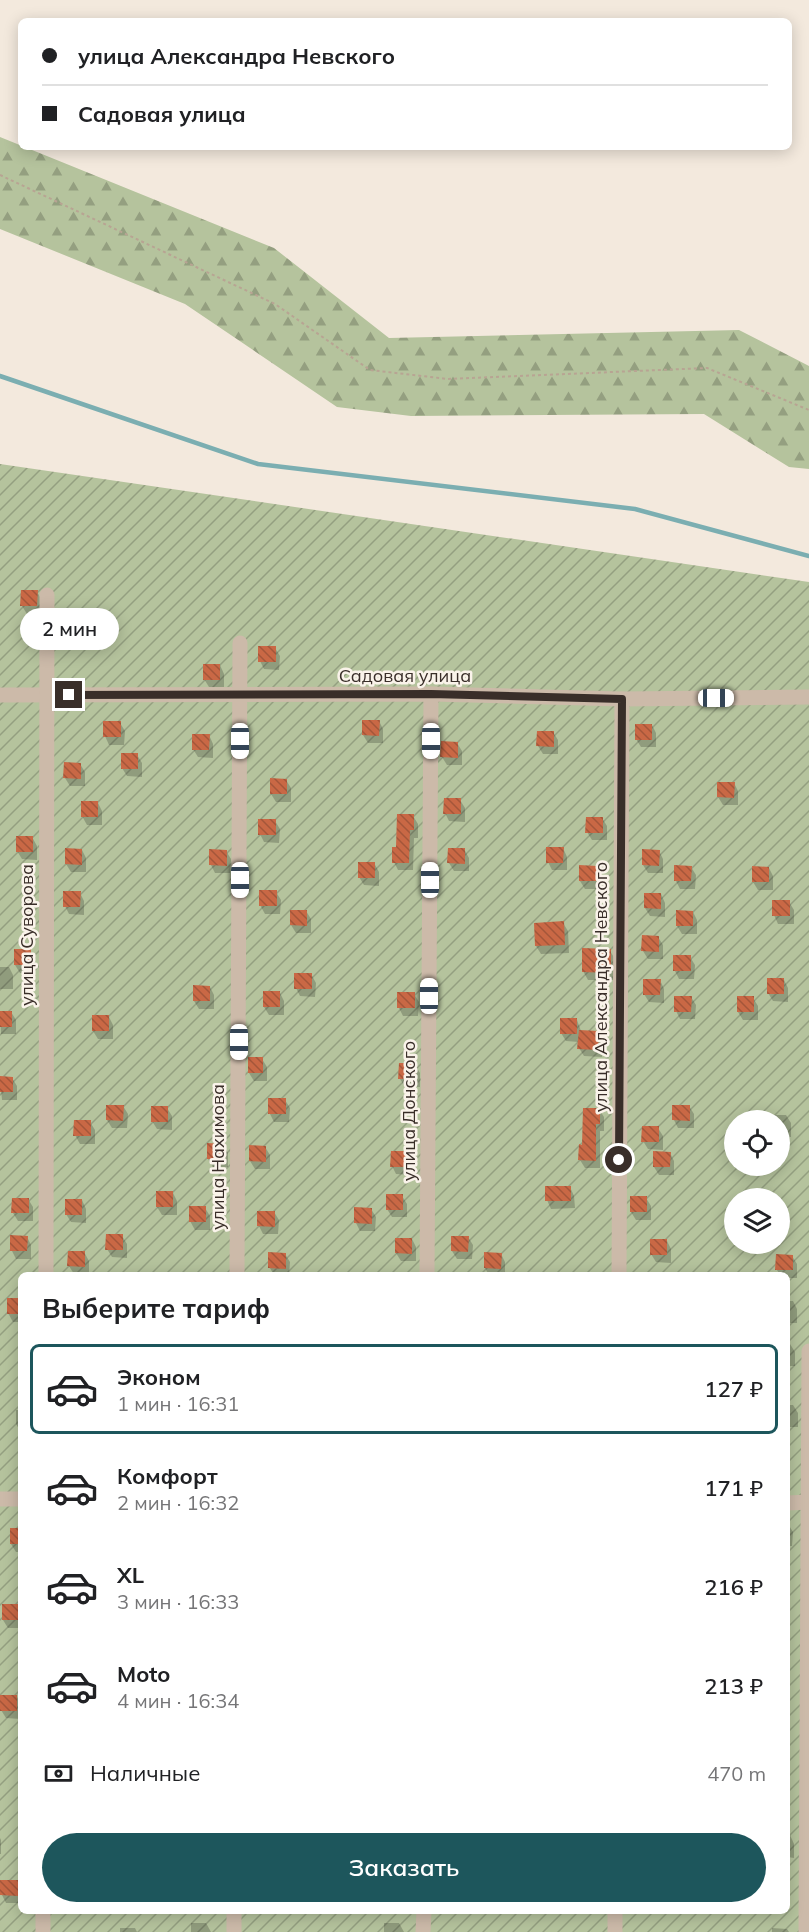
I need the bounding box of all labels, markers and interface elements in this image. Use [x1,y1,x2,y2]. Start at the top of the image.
text: улица Александра Невского [78,42,395,70]
text: Садовая улица [78,100,246,128]
callout: 2 мин [20,608,118,650]
text: 2 мин [42,616,97,641]
street label: Садовая улица [339,664,471,687]
route end [55,681,82,708]
car [698,689,734,707]
car [231,723,249,759]
car [422,723,440,759]
car [231,862,249,898]
car [421,862,439,898]
street label: улица Александра Невского [589,862,612,1112]
street label: улица Суворова [15,864,38,1006]
car [420,978,438,1014]
car [230,1024,248,1060]
street label: улица Донского [397,1041,420,1181]
street label: улица Нахимова [206,1084,229,1230]
map controls [724,1110,790,1254]
button: locate [724,1110,790,1176]
route start [605,1146,632,1173]
button: layers [724,1188,790,1254]
text: Выберите тариф [42,1291,270,1325]
icon: car [45,1362,99,1416]
text: Эконом [117,1363,201,1391]
text: 127 ₽ [704,1375,763,1403]
text: 1 мин · 16:31 [117,1391,239,1416]
icon: car [45,1461,99,1515]
text: Комфорт [117,1462,218,1490]
text: 171 ₽ [704,1474,763,1502]
text: 2 мин · 16:32 [117,1490,239,1515]
icon: car [45,1560,99,1614]
text: XL [117,1561,144,1589]
text: 216 ₽ [704,1573,763,1601]
text: 3 мин · 16:33 [117,1589,239,1614]
icon: car [45,1659,99,1713]
text: Moto [117,1660,170,1688]
text: 213 ₽ [704,1672,763,1700]
text: 4 мин · 16:34 [117,1688,239,1713]
icon: cash [42,1757,75,1790]
text: Наличные [90,1759,200,1787]
text: 470 m [707,1761,766,1786]
button: Заказать [42,1833,766,1902]

